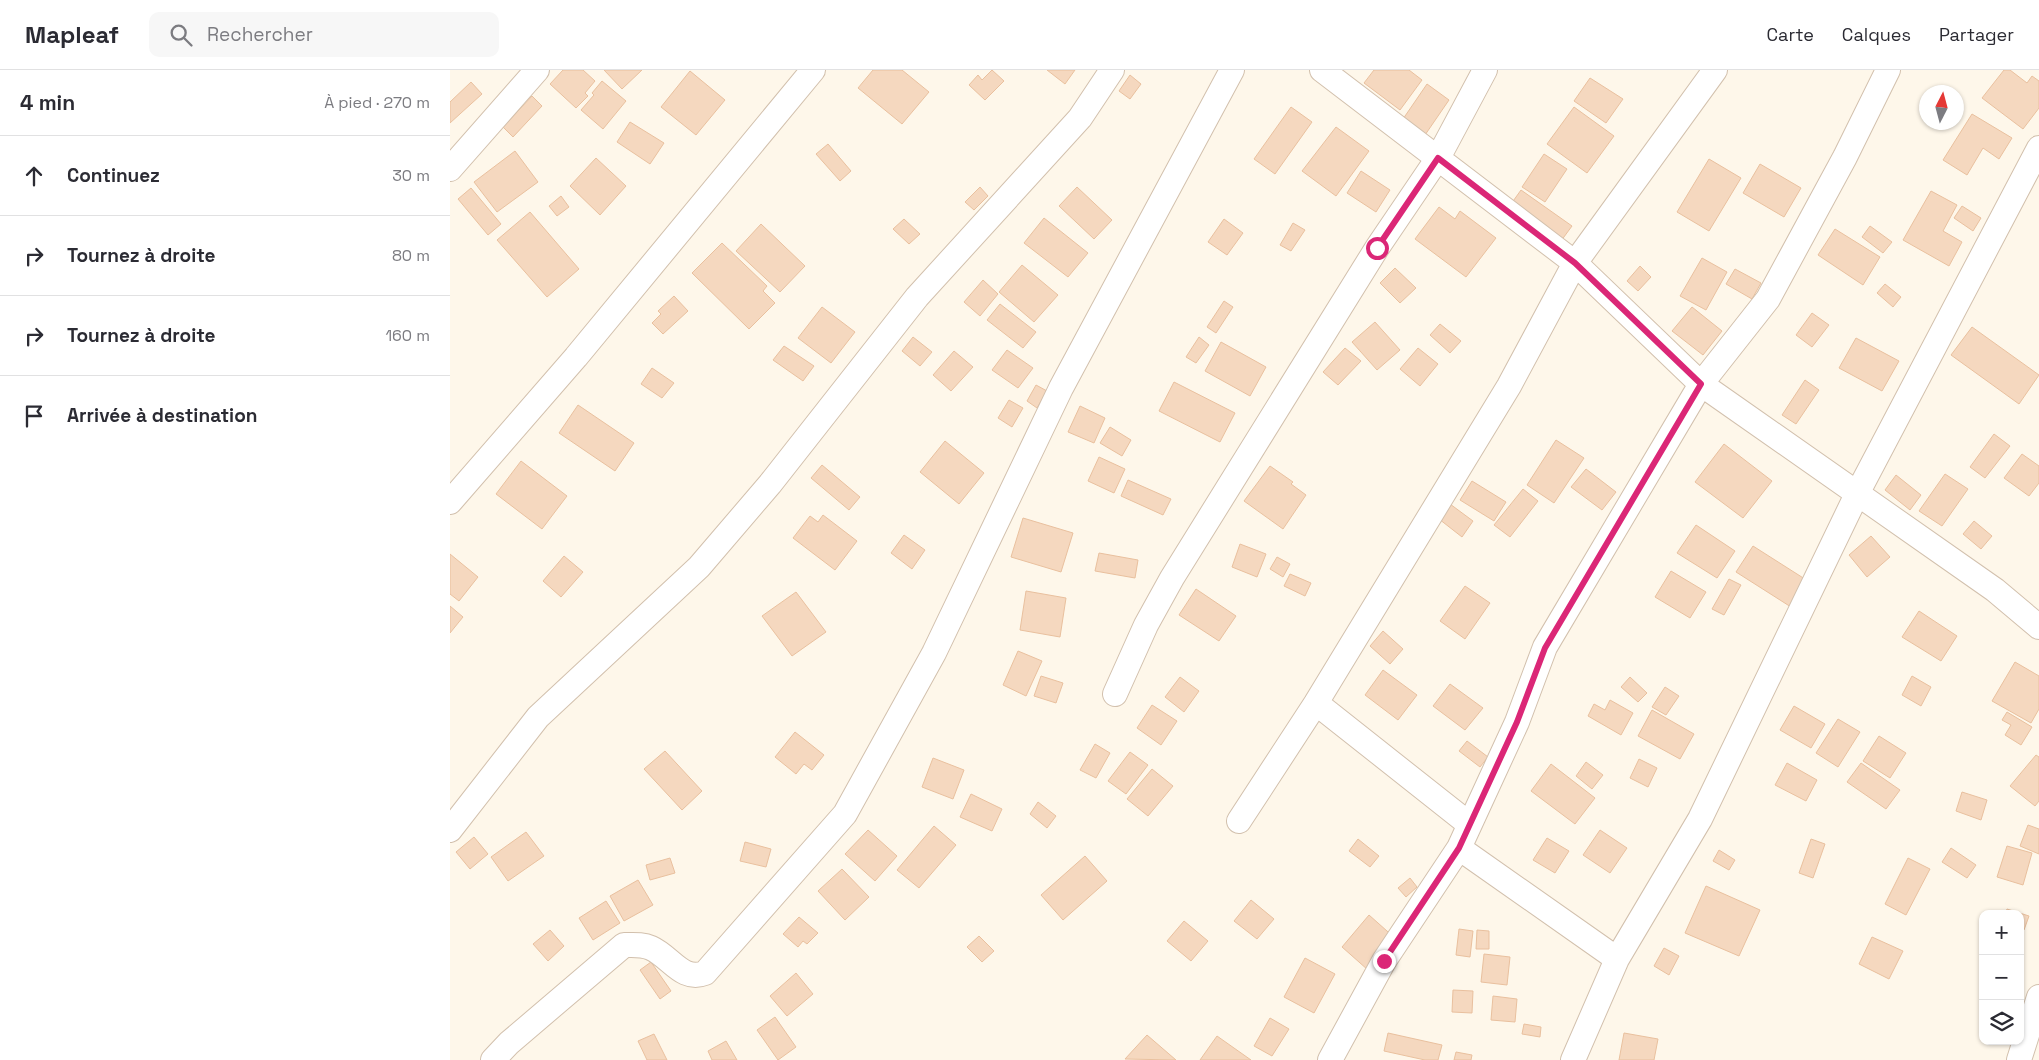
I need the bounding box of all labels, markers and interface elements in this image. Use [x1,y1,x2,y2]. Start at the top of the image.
search box [149,12,499,57]
text: Mapleaf [25,19,119,50]
icon: search [167,21,195,49]
text: Rechercher [207,22,313,47]
text: Carte [1767,23,1814,46]
text: Calques [1842,23,1911,46]
text: Partager [1939,23,2014,46]
north arrow [1919,85,1964,130]
text: 4 min [20,89,75,116]
text: À pied · 270 m [324,92,430,113]
icon: ahead [20,162,48,190]
text: Continuez [67,163,160,188]
text: 30 m [392,165,430,186]
route start [1366,237,1389,260]
icon: right [20,242,48,270]
text: Tournez à droite [67,243,216,268]
text: 80 m [392,245,430,266]
icon: right [20,322,48,350]
text: Tournez à droite [67,323,216,348]
text: 160 m [385,325,430,346]
icon: arrive [20,402,48,430]
text: Arrivée à destination [67,403,257,428]
map controls [1979,910,2024,1045]
button: + [1979,910,2024,955]
route end [1373,950,1396,973]
button: − [1979,955,2024,1000]
button: layers [1979,1000,2024,1045]

